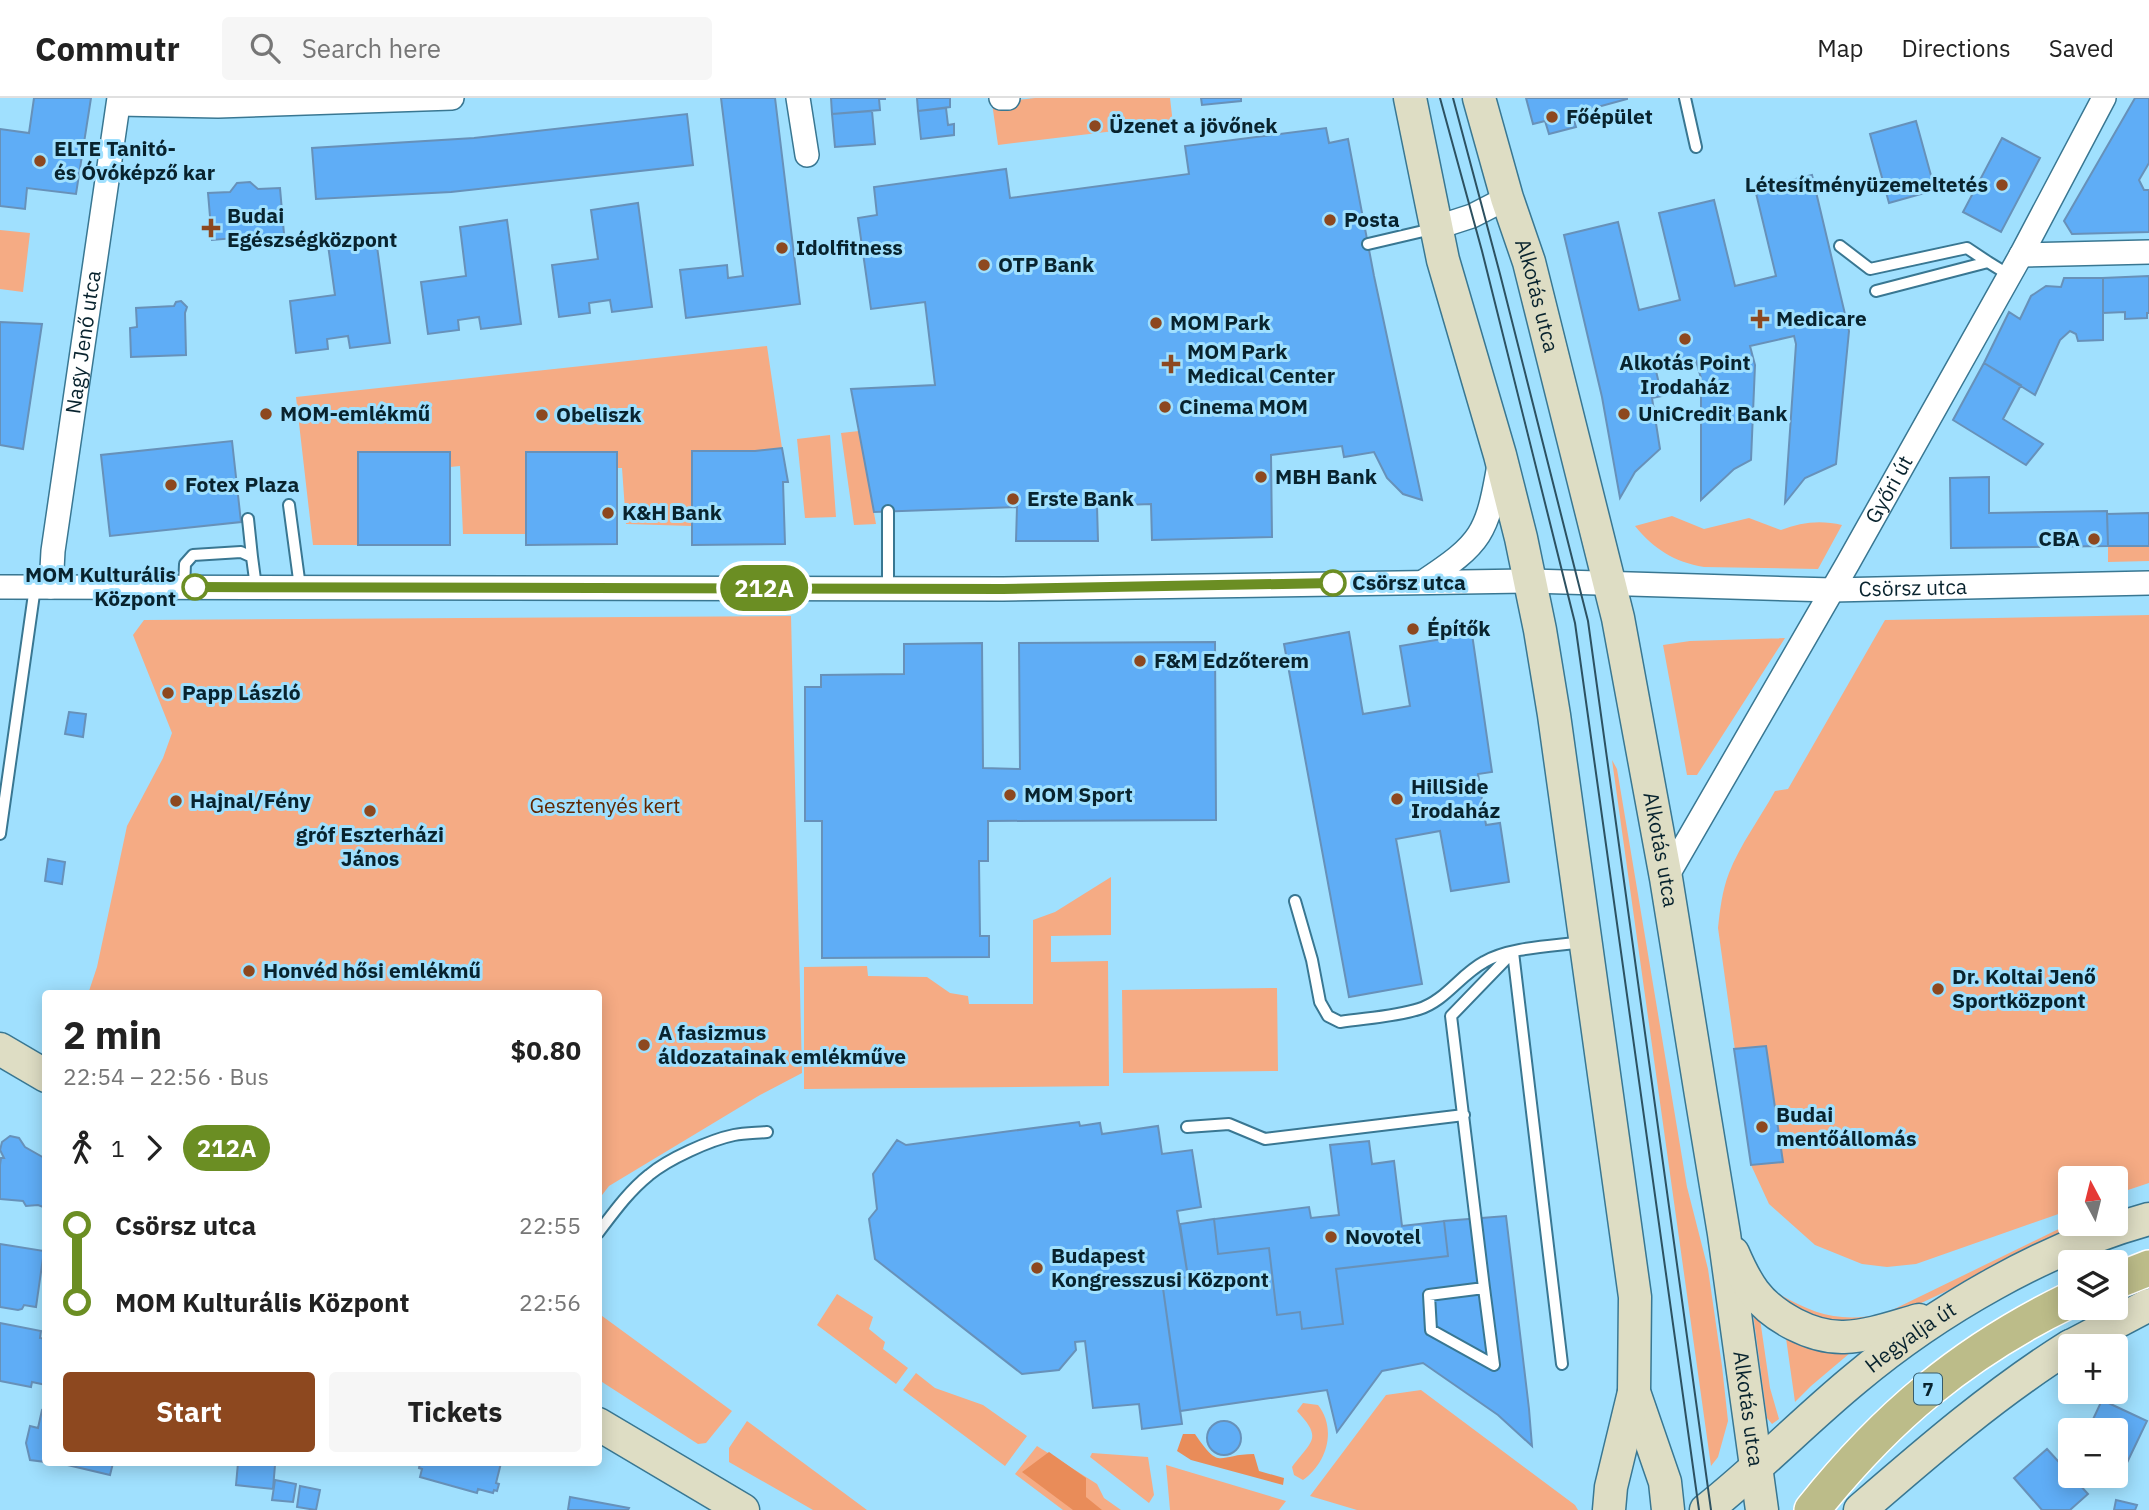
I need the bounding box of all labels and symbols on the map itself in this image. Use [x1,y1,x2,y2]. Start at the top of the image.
place label: Főépület [1566,102,1653,130]
marker: Főépület [1544,109,1560,125]
place label: Üzenet a jövőnek [1109,111,1278,139]
marker: Üzenet a jövőnek [1087,118,1103,134]
place label: ELTE Tanitó- és Óvóképző kar [54,134,216,186]
marker: ELTE Tanitó- és Óvóképző kar [32,153,48,169]
place label: Létesítményüzemeltetés [1745,170,1988,198]
marker: Létesítményüzemeltetés [1994,177,2010,193]
place label: Budai Egészségközpont [227,201,397,253]
place label: Posta [1344,205,1400,233]
marker: Posta [1322,212,1338,228]
marker: Budai Egészségközpont [201,218,221,238]
place label: Idolfitness [796,233,903,261]
street label: Alkotás utca [1509,235,1566,355]
marker: Idolfitness [774,240,790,256]
place label: OTP Bank [998,250,1095,278]
marker: OTP Bank [976,257,992,273]
street label: Nagy Jenő utca [58,269,107,416]
place label: Medicare [1776,304,1867,332]
place label: MOM Park [1170,308,1271,336]
marker: Medicare [1750,309,1770,329]
marker: MOM Park [1148,315,1164,331]
marker: Alkotás Point Irodaház [1677,331,1693,347]
place label: MOM Park Medical Center [1187,337,1336,389]
place label: Alkotás Point Irodaház [1619,348,1751,400]
marker: MOM Park Medical Center [1161,354,1181,374]
place label: Cinema MOM [1179,392,1308,420]
place label: MOM-emlékmű [280,399,430,427]
marker: Cinema MOM [1157,399,1173,415]
place label: UniCredit Bank [1638,399,1788,427]
place label: Obeliszk [556,400,642,428]
marker: MOM-emlékmű [258,406,274,422]
marker: UniCredit Bank [1616,406,1632,422]
marker: Obeliszk [534,407,550,423]
street label: Győri út [1858,450,1919,528]
place label: MBH Bank [1275,462,1378,490]
marker: MBH Bank [1253,469,1269,485]
place label: Fotex Plaza [185,470,299,498]
marker: Fotex Plaza [163,477,179,493]
place label: Erste Bank [1027,484,1135,512]
marker: Erste Bank [1005,491,1021,507]
place label: K&H Bank [622,498,723,526]
marker: K&H Bank [600,505,616,521]
place label: CBA [2038,524,2080,552]
marker: CBA [2086,531,2102,547]
place label: MOM Kulturális Központ [25,560,176,612]
line badge: 212A [715,565,813,611]
place label: Csörsz utca [1352,568,1466,596]
marker: Csörsz utca [1320,570,1346,596]
street label: Csörsz utca [1858,572,1967,602]
marker: MOM Kulturális Központ [182,574,208,600]
place label: Építők [1427,614,1491,642]
marker: Építők [1405,621,1421,637]
place label: F&M Edzőterem [1154,646,1309,674]
marker: F&M Edzőterem [1132,653,1148,669]
place label: Papp László [182,678,301,706]
marker: Papp László [160,685,176,701]
place label: HillSide Irodaház [1411,772,1500,824]
place label: MOM Sport [1024,780,1133,808]
place label: Hajnal/Fény [190,786,311,814]
marker: MOM Sport [1002,787,1018,803]
street label: Alkotás utca [1637,790,1685,909]
park label: Gesztenyés kert [530,791,680,819]
marker: HillSide Irodaház [1389,791,1405,807]
marker: Hajnal/Fény [168,793,184,809]
marker: gróf Eszterházi János [362,803,378,819]
place label: gróf Eszterházi János [296,820,444,872]
place label: Honvéd hősi emlékmű [263,956,481,984]
place label: Dr. Koltai Jenő Sportközpont [1952,962,2096,1014]
marker: Honvéd hősi emlékmű [241,963,257,979]
marker: Dr. Koltai Jenő Sportközpont [1930,981,1946,997]
place label: A fasizmus áldozatainak emlékműve [658,1018,906,1070]
marker: A fasizmus áldozatainak emlékműve [636,1037,652,1053]
place label: Budai mentőállomás [1776,1100,1917,1152]
marker: Budai mentőállomás [1754,1119,1770,1135]
north arrow [2058,1166,2128,1236]
place label: Novotel [1345,1222,1421,1250]
marker: Novotel [1323,1229,1339,1245]
place label: Budapest Kongresszusi Központ [1051,1241,1269,1293]
marker: Budapest Kongresszusi Központ [1029,1260,1045,1276]
street label: Hegyalja út [1859,1295,1961,1379]
street label: Alkotás utca [1727,1349,1771,1468]
road number: 7 [1914,1373,1942,1404]

